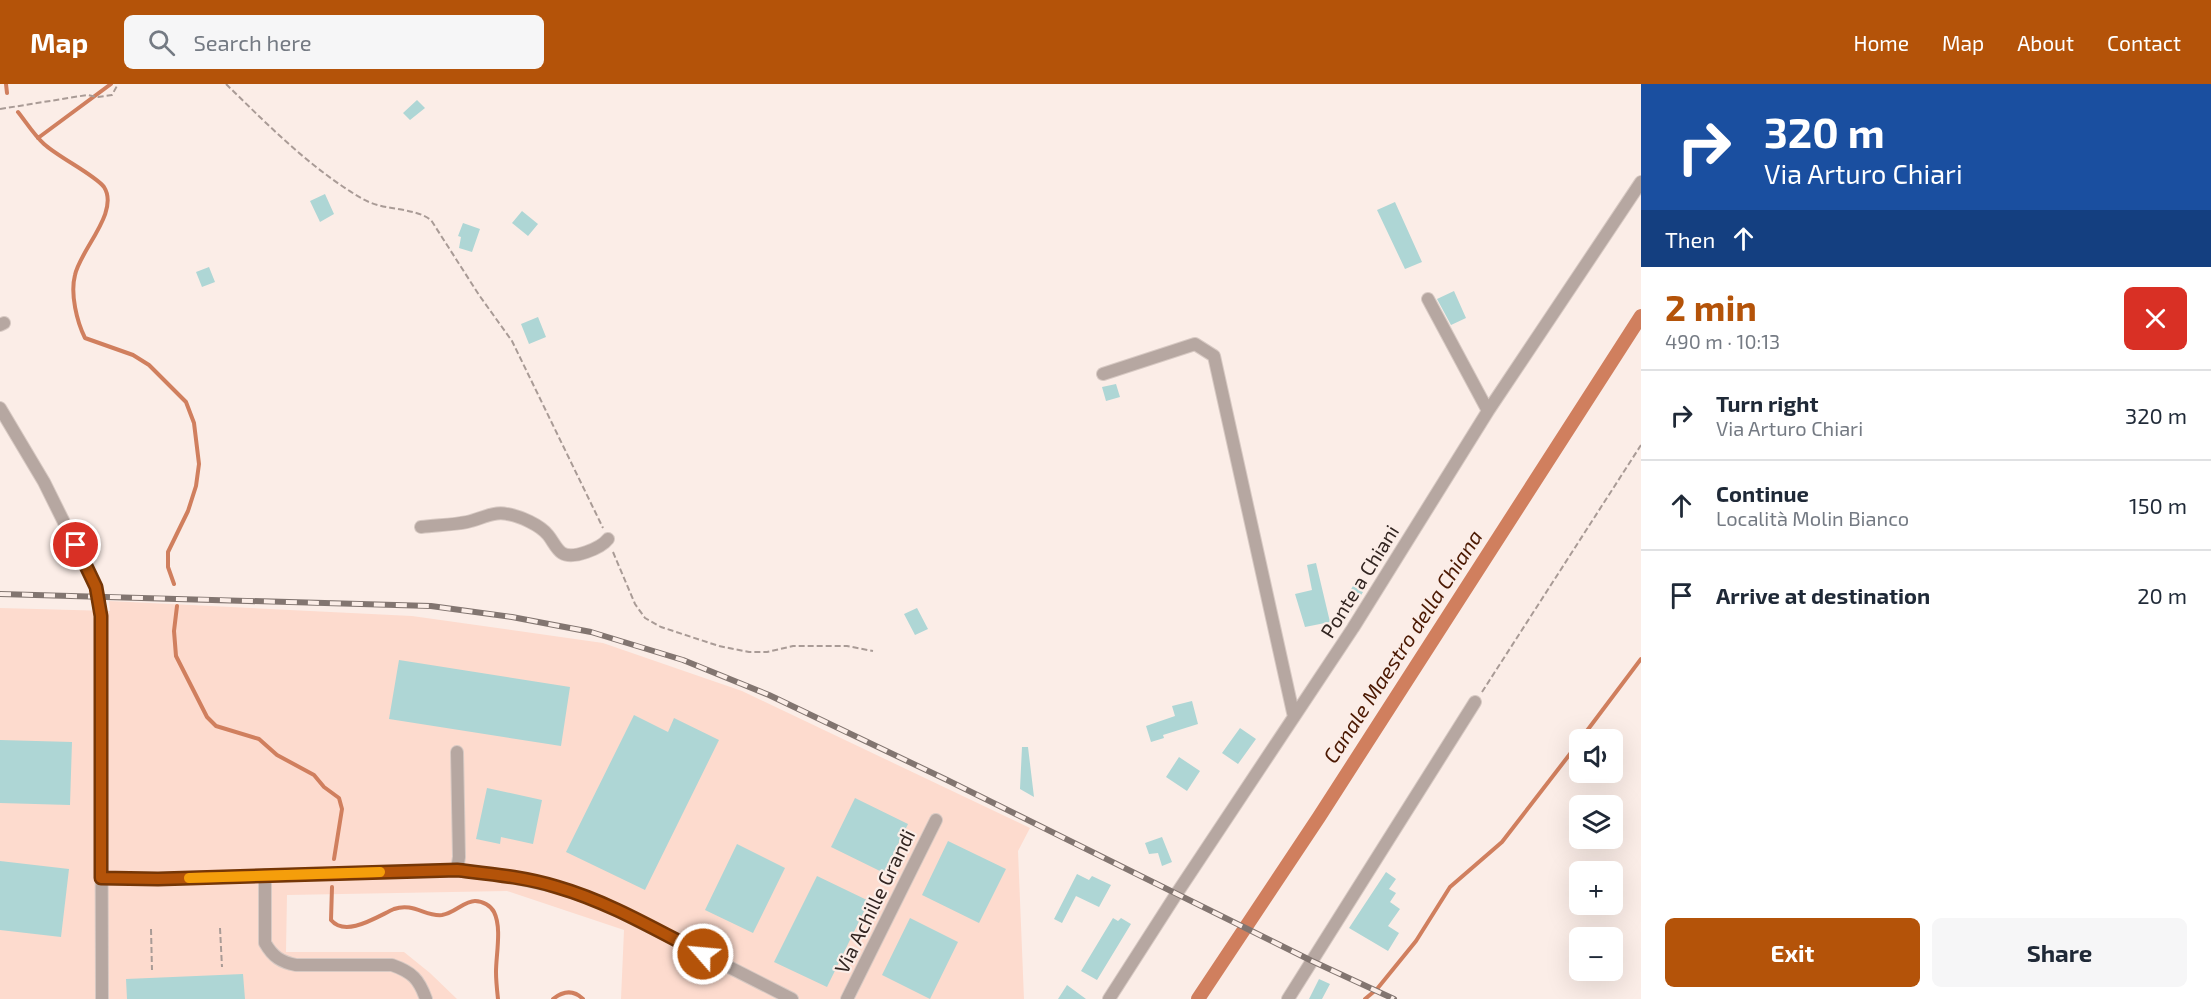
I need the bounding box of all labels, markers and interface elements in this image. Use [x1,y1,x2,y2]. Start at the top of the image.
search box [124,15,544,69]
text: Map [30,25,88,59]
icon: search [145,26,178,59]
text: Search here [193,29,312,55]
text: Home [1853,30,1909,55]
text: Map [1942,30,1984,55]
text: About [2017,30,2074,55]
text: Contact [2107,30,2181,55]
text: 320 m [1764,106,1885,156]
icon: right [1665,108,1743,186]
text: Via Arturo Chiari [1764,157,1963,189]
icon: ahead [1727,222,1760,255]
text: Then [1665,226,1715,252]
text: 2 min [1665,285,1757,328]
button: close [2124,287,2187,350]
text: 490 m · 10:13 [1665,329,1780,353]
text: Turn right [1716,390,1818,416]
icon: right [1665,399,1698,432]
text: 320 m [2125,402,2187,428]
text: Via Arturo Chiari [1716,416,1863,440]
text: Continue [1716,480,1809,506]
icon: ahead [1665,489,1698,522]
text: 150 m [2129,492,2187,518]
text: Località Molin Bianco [1716,506,1909,530]
pin [50,519,101,570]
street label: Ponte a Chiani [1315,520,1403,642]
water label: Canale Maestro della Chiana [1317,525,1487,767]
icon: arrive [59,528,92,561]
icon: arrive [1665,579,1698,612]
text: Arrive at destination [1716,582,1930,608]
text: 20 m [2137,582,2187,608]
map controls [1569,729,1623,981]
button: sound [1569,729,1623,783]
button: layers [1569,795,1623,849]
street label: Via Achille Grandi [829,825,919,977]
button: + [1569,861,1623,915]
button: Exit [1665,918,1920,987]
button: Share [1932,918,2187,987]
position arrow [671,922,735,986]
button: − [1569,927,1623,981]

